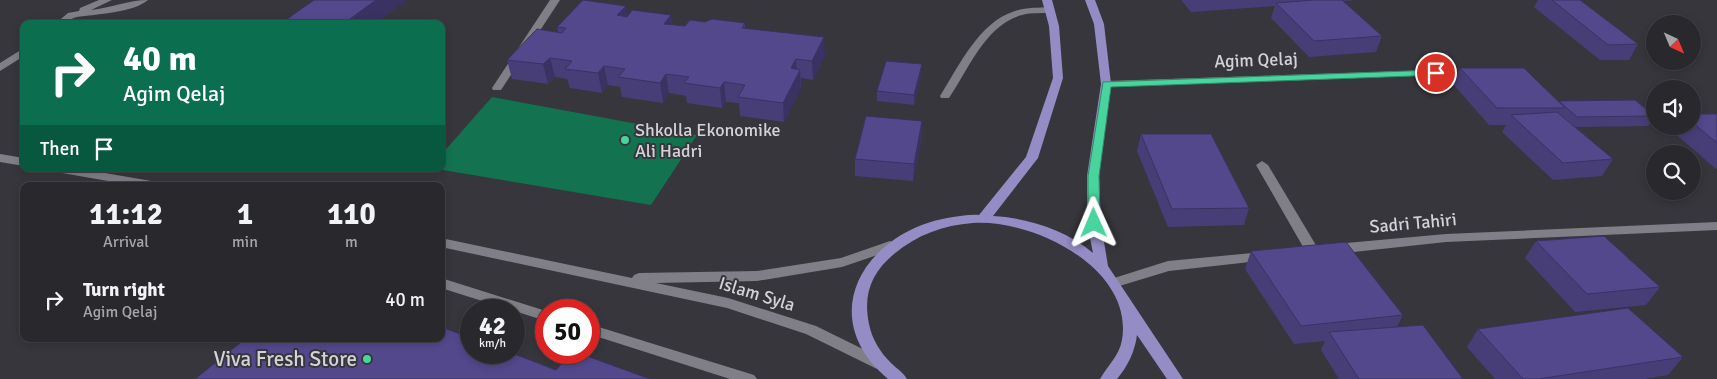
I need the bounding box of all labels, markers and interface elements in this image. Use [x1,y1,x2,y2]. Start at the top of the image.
north arrow [1646,15,1701,70]
map controls [1646,15,1701,200]
text: 40 m [123,37,197,80]
icon: right [40,40,105,105]
street label: Agim Qelaj [1214,48,1298,72]
pin [1415,52,1457,94]
icon: arrive [1422,59,1450,87]
text: Agim Qelaj [123,80,225,107]
button: sound [1646,80,1701,135]
place label: Shkolla Ekonomike Ali Hadri [635,119,781,162]
marker: Shkolla Ekonomike Ali Hadri [619,134,631,146]
icon: arrive [90,135,118,163]
text: Then [40,137,80,161]
button: search [1646,145,1701,200]
text: 11:12 [89,196,163,233]
text: 1 [237,196,253,233]
text: 110 [327,196,376,233]
position arrow [1067,196,1119,248]
street label: Sadri Tahiri [1368,208,1458,238]
text: Arrival [103,232,149,252]
text: min [232,232,258,252]
text: m [345,232,358,252]
street label: Islam Syla [716,272,798,316]
text: Turn right [83,278,165,302]
icon: right [40,286,68,314]
text: 40 m [385,288,425,312]
speed limit sign: 50 [535,299,600,364]
text: Agim Qelaj [83,302,157,322]
text: 42 [479,310,506,341]
text: km/h [479,336,506,351]
place label: Viva Fresh Store [214,346,357,372]
marker: Viva Fresh Store [361,353,373,365]

